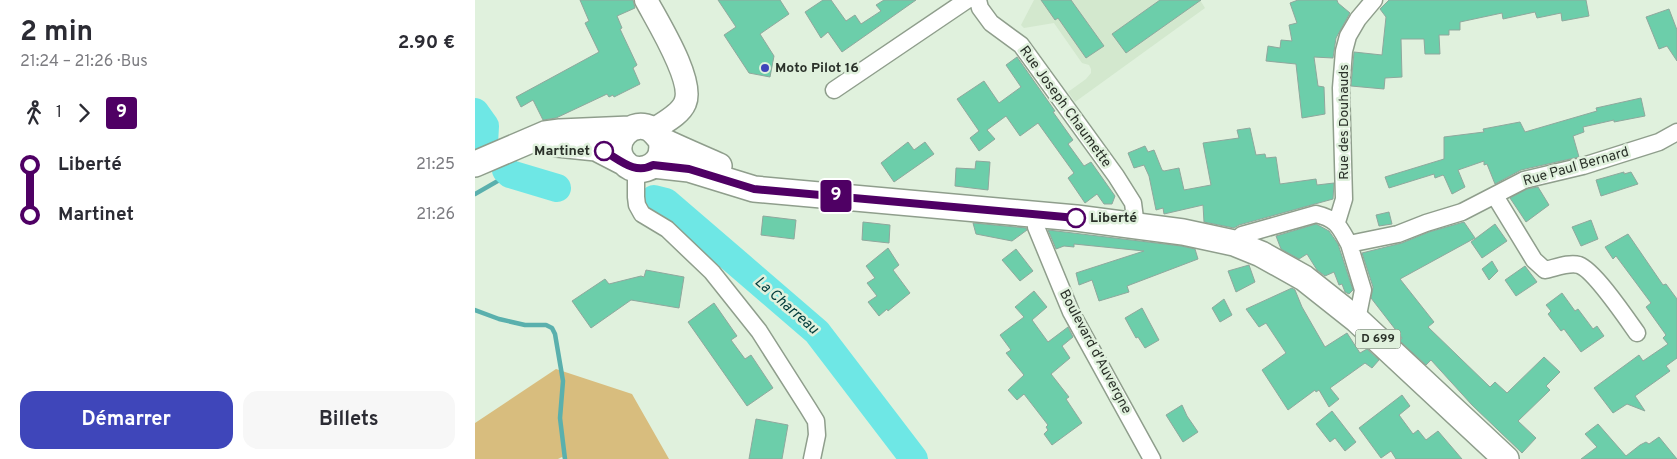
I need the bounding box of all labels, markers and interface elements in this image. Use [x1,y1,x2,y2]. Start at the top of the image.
text: 2 min [20,15,93,51]
text: 2.90 € [398,31,455,55]
street label: Rue Joseph Chaumette [1015,43,1115,171]
text: 21:24 – 21:26 · Bus [20,52,148,72]
place label: Moto Pilot 16 [775,60,859,77]
marker: Moto Pilot 16 [759,62,771,74]
street label: Rue des Douhauds [1336,64,1353,180]
icon: walk [20,99,48,127]
icon: forward [70,99,98,127]
text: 9 [116,101,127,124]
text: 1 [56,103,62,123]
marker: Martinet [594,141,614,161]
place label: Martinet [534,143,590,160]
street label: Rue Paul Bernard [1521,144,1631,190]
text: Liberté [58,153,122,177]
text: 21:25 [416,155,455,175]
line badge: 9 [820,180,852,212]
text: 9 [830,184,842,207]
text: Martinet [58,203,134,227]
text: 21:26 [416,205,455,225]
marker: Liberté [1066,208,1086,228]
place label: Liberté [1090,210,1137,227]
water label: La Charreau [750,273,823,340]
street label: Boulevard d'Auvergne [1055,287,1135,417]
road number: D 699 [1355,329,1401,348]
button: Démarrer [20,391,233,449]
button: Billets [243,391,455,449]

